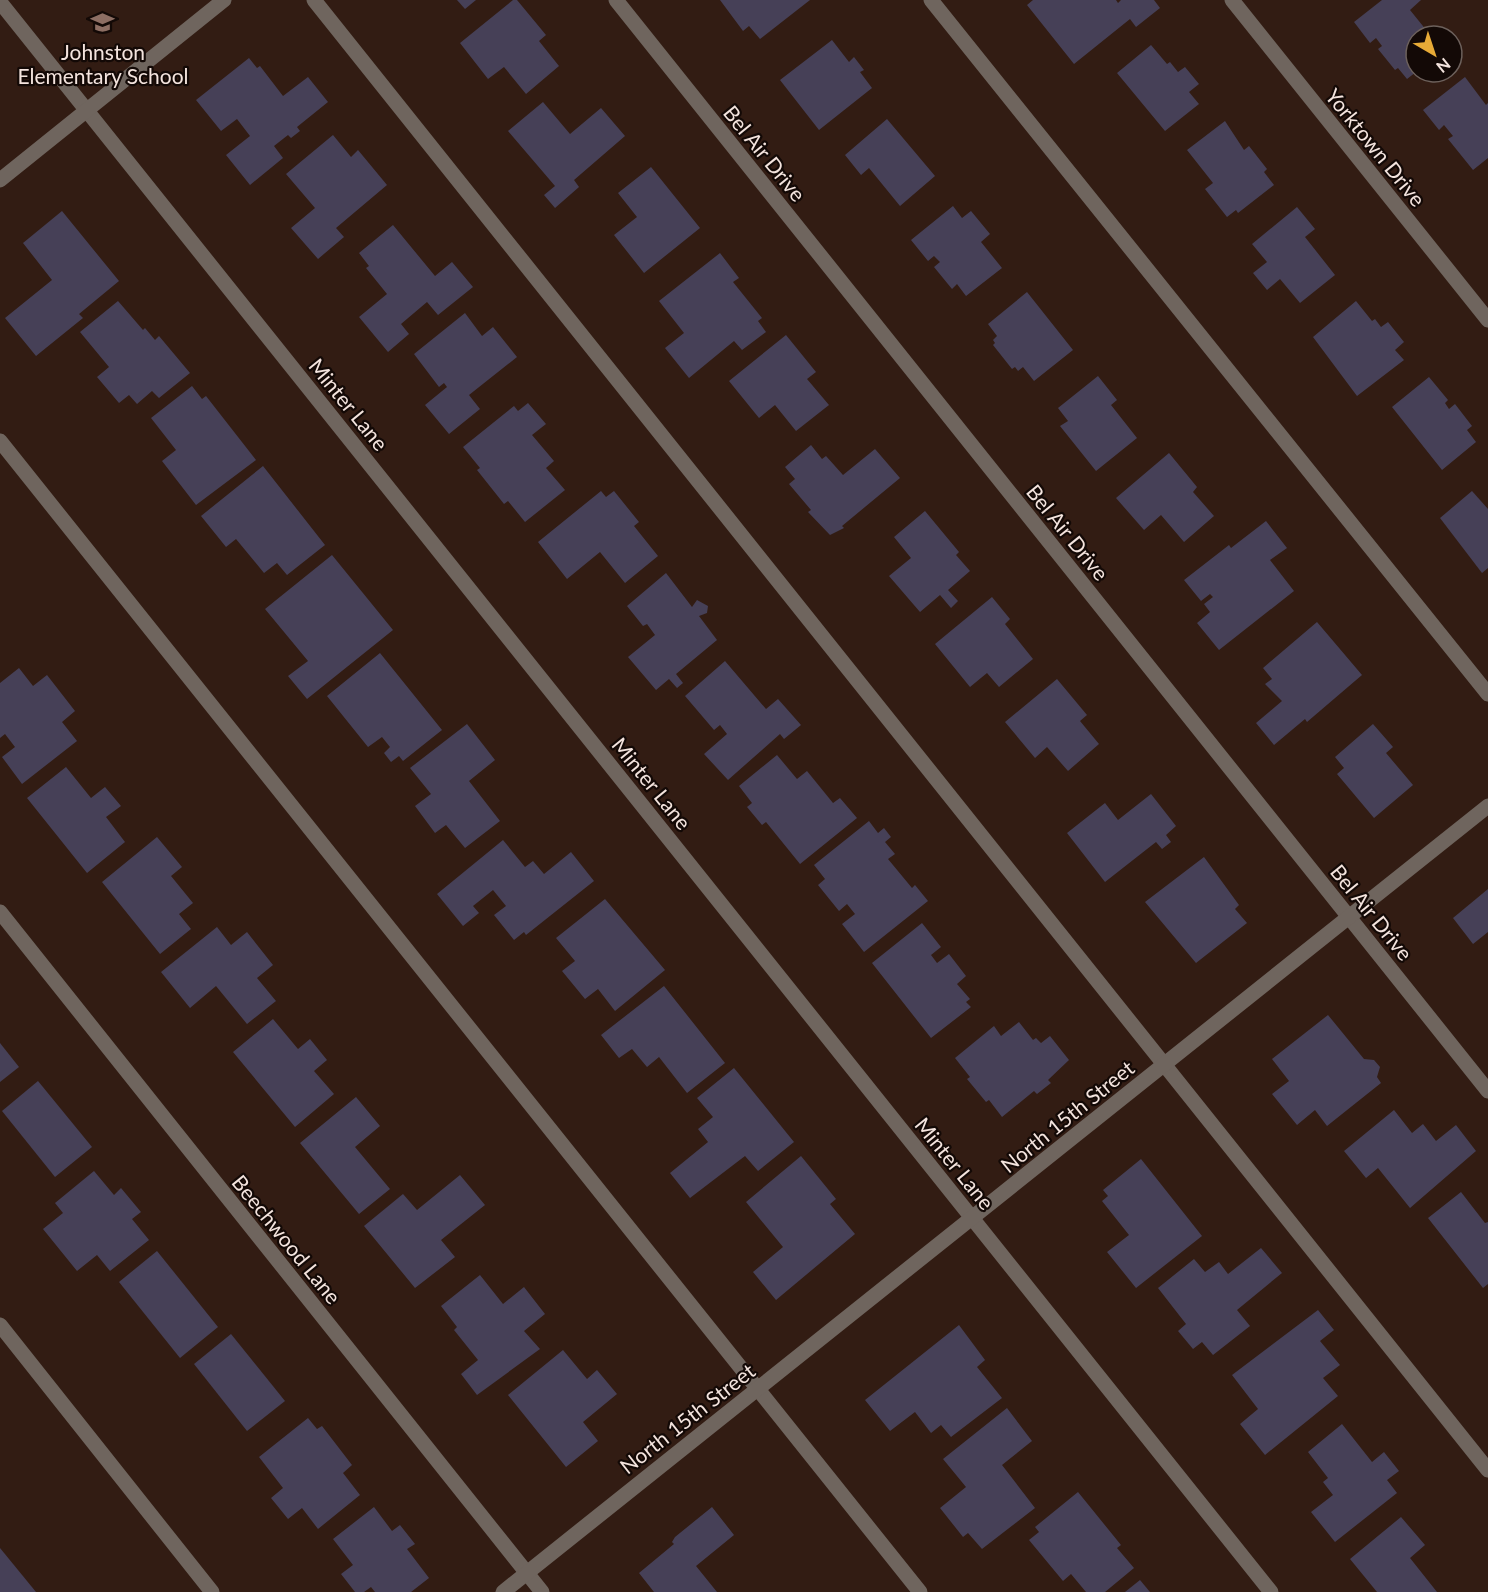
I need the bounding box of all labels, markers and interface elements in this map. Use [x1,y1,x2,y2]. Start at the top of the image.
school or university icon: Johnston Elementary School [90,10,116,36]
north arrow [1404,24,1464,84]
place label: Johnston Elementary School [17,39,189,88]
text: N [1433,55,1455,77]
street label: Yorktown Drive [1321,83,1431,211]
street label: Bel Air Drive [719,100,811,206]
street label: Minter Lane [304,353,394,455]
street label: Bel Air Drive [1022,479,1114,585]
street label: Minter Lane [607,732,697,834]
street label: Bel Air Drive [1326,859,1418,965]
street label: North 15th Street [995,1054,1139,1177]
street label: Minter Lane [910,1112,1000,1214]
street label: Beechwood Lane [227,1169,347,1309]
street label: North 15th Street [615,1357,760,1478]

